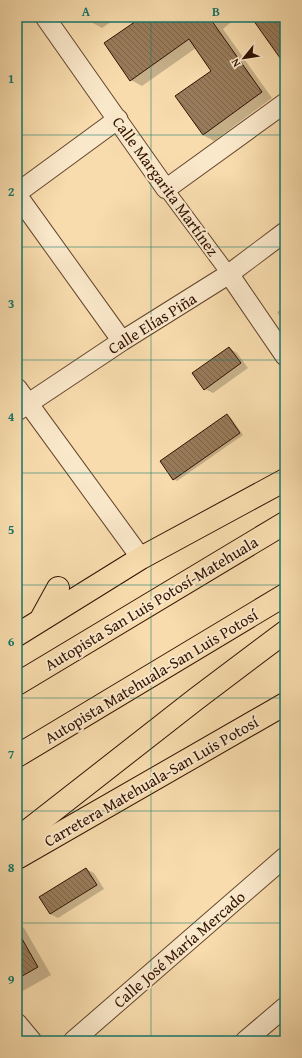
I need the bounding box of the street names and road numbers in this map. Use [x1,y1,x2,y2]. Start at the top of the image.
street label: Calle Margarita Martínez [107,111,225,261]
street label: Calle Elías Piña [103,286,201,360]
street label: Autopista San Luis Potosí-Matehuala [40,529,263,676]
street label: Autopista Matehuala-San Luis Potosí [40,602,263,749]
street label: Carretera Matehuala-San Luis Potosí [39,709,263,852]
street label: Calle José María Mercado [108,885,250,1013]

